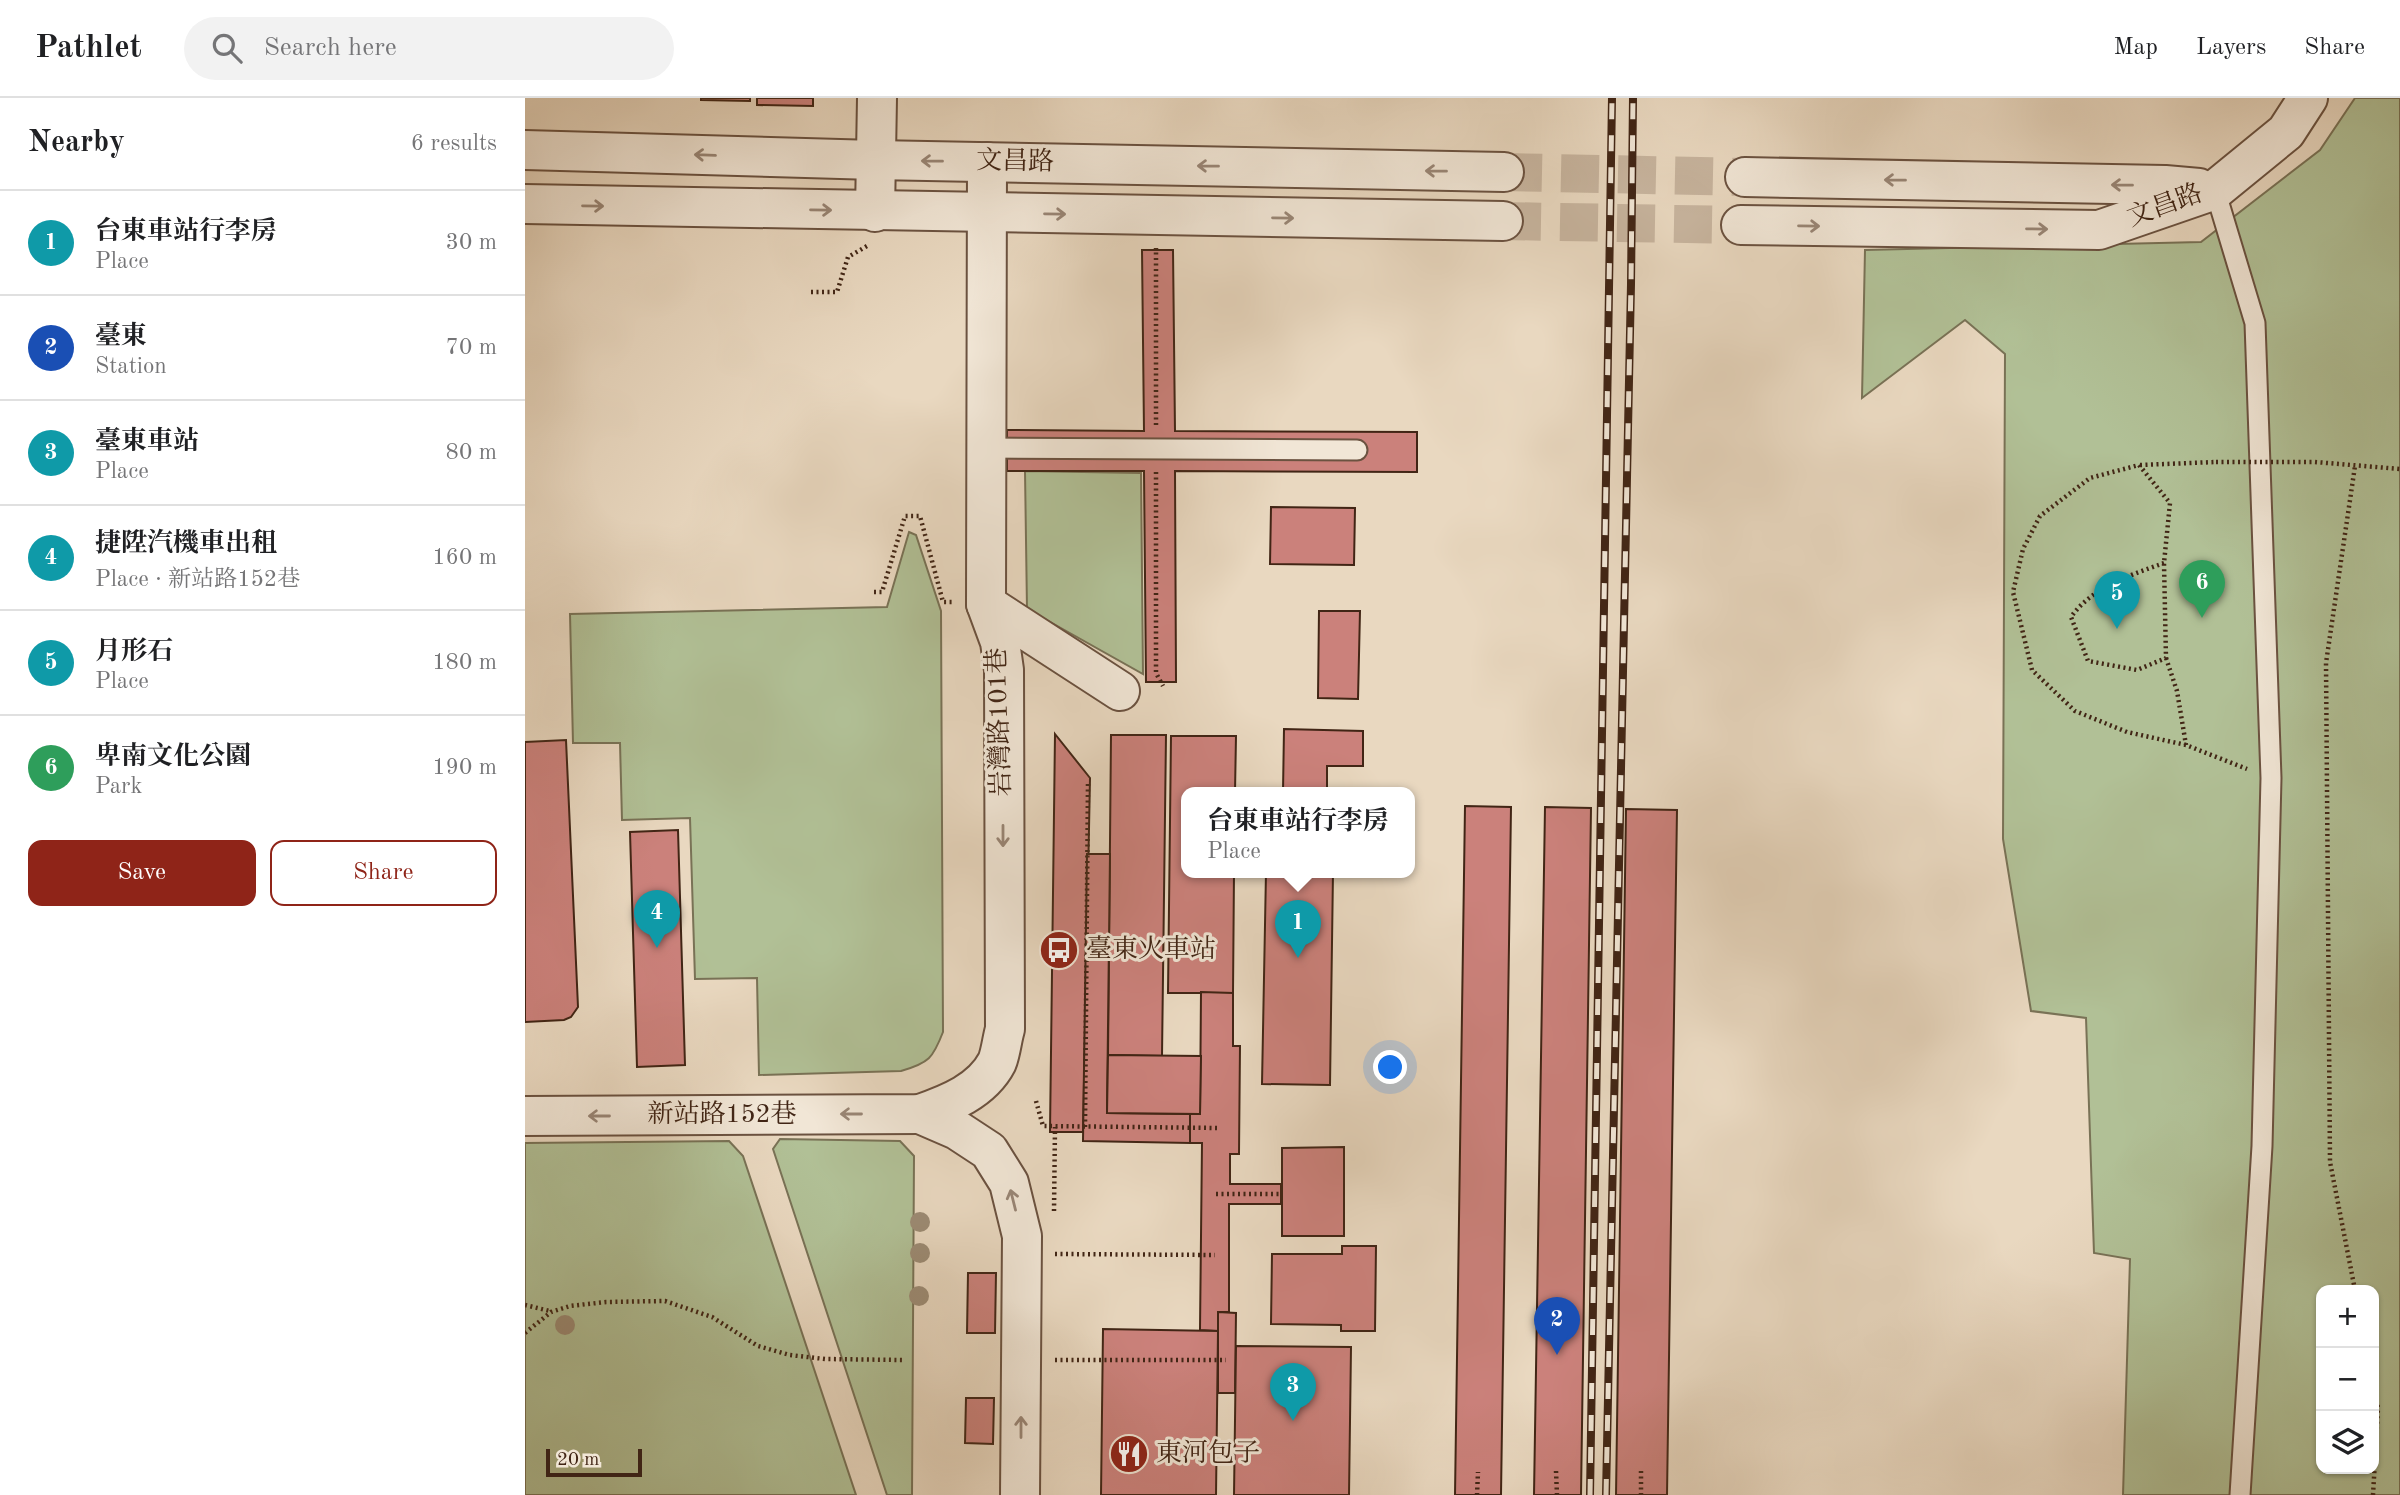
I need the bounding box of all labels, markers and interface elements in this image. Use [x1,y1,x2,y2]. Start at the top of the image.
search box [184,17,674,80]
icon: search [208,29,246,67]
text: Pathlet [35,32,142,65]
text: Search here [264,35,397,61]
text: Map [2114,36,2158,60]
text: Layers [2196,36,2266,60]
text: Share [2304,36,2365,60]
text: Nearby [28,128,125,158]
text: 6 results [411,132,497,155]
street label: 文昌路 [976,146,1054,176]
one-way arrow [693,148,716,162]
one-way arrow [921,154,944,168]
one-way arrow [1197,159,1220,173]
one-way arrow [1425,164,1448,178]
one-way arrow [1883,173,1906,187]
one-way arrow [2111,178,2134,191]
street label: 文昌路 [2123,179,2206,232]
one-way arrow [581,199,604,212]
one-way arrow [809,204,832,217]
one-way arrow [1043,207,1066,221]
one-way arrow [1271,211,1294,225]
text: 台東車站行李房 [95,219,277,245]
one-way arrow [1797,219,1820,233]
one-way arrow [2025,223,2048,236]
text: 1 [44,231,58,254]
text: 30 m [446,231,497,254]
text: Place [95,250,149,273]
text: 臺東 [95,324,147,350]
text: 2 [44,336,58,359]
text: 70 m [446,336,497,359]
text: Station [95,355,167,378]
text: 臺東車站 [95,429,199,455]
text: 3 [44,441,58,464]
text: 80 m [446,441,497,464]
text: Place [95,460,149,483]
text: 捷陞汽機車出租 [95,531,277,557]
text: 4 [44,546,58,569]
text: 160 m [432,546,497,569]
pin: 6 [2179,560,2225,618]
text: Place · 新站路152巷 [95,568,300,591]
pin: 5 [2094,571,2140,629]
text: 月形石 [95,639,173,665]
street label: 岩灣路101巷 [982,647,1016,797]
text: 5 [44,651,58,674]
text: 180 m [432,651,497,674]
text: Place [95,670,149,693]
text: 卑南文化公園 [95,744,251,770]
text: 6 [44,756,58,779]
text: 190 m [432,756,497,779]
text: Park [95,775,142,798]
popup [1181,787,1415,878]
text: 台東車站行李房 [1207,809,1389,835]
one-way arrow [997,824,1010,847]
button: Save [28,840,256,906]
button: Share [270,840,497,906]
text: Place [1207,840,1261,863]
pin: 4 [634,890,680,948]
pin: 1 [1275,900,1321,958]
bus stop icon: 臺東火車站 [1038,929,1080,971]
place label: 臺東火車站 [1086,935,1216,963]
your location [1373,1050,1407,1084]
street label: 新站路152巷 [647,1100,797,1128]
one-way arrow [840,1107,863,1121]
one-way arrow [588,1109,611,1123]
one-way arrow [1006,1189,1020,1212]
map controls [2316,1285,2379,1474]
button: + [2316,1285,2379,1348]
pin: 2 [1534,1297,1580,1355]
button: − [2316,1348,2379,1411]
pin: 3 [1270,1363,1316,1421]
button: layers [2316,1411,2379,1474]
one-way arrow [1014,1416,1028,1439]
restaurant icon: 東河包子 [1108,1433,1150,1475]
place label: 東河包子 [1156,1439,1260,1467]
scale bar [546,1446,642,1478]
text: 20 m [557,1451,599,1470]

